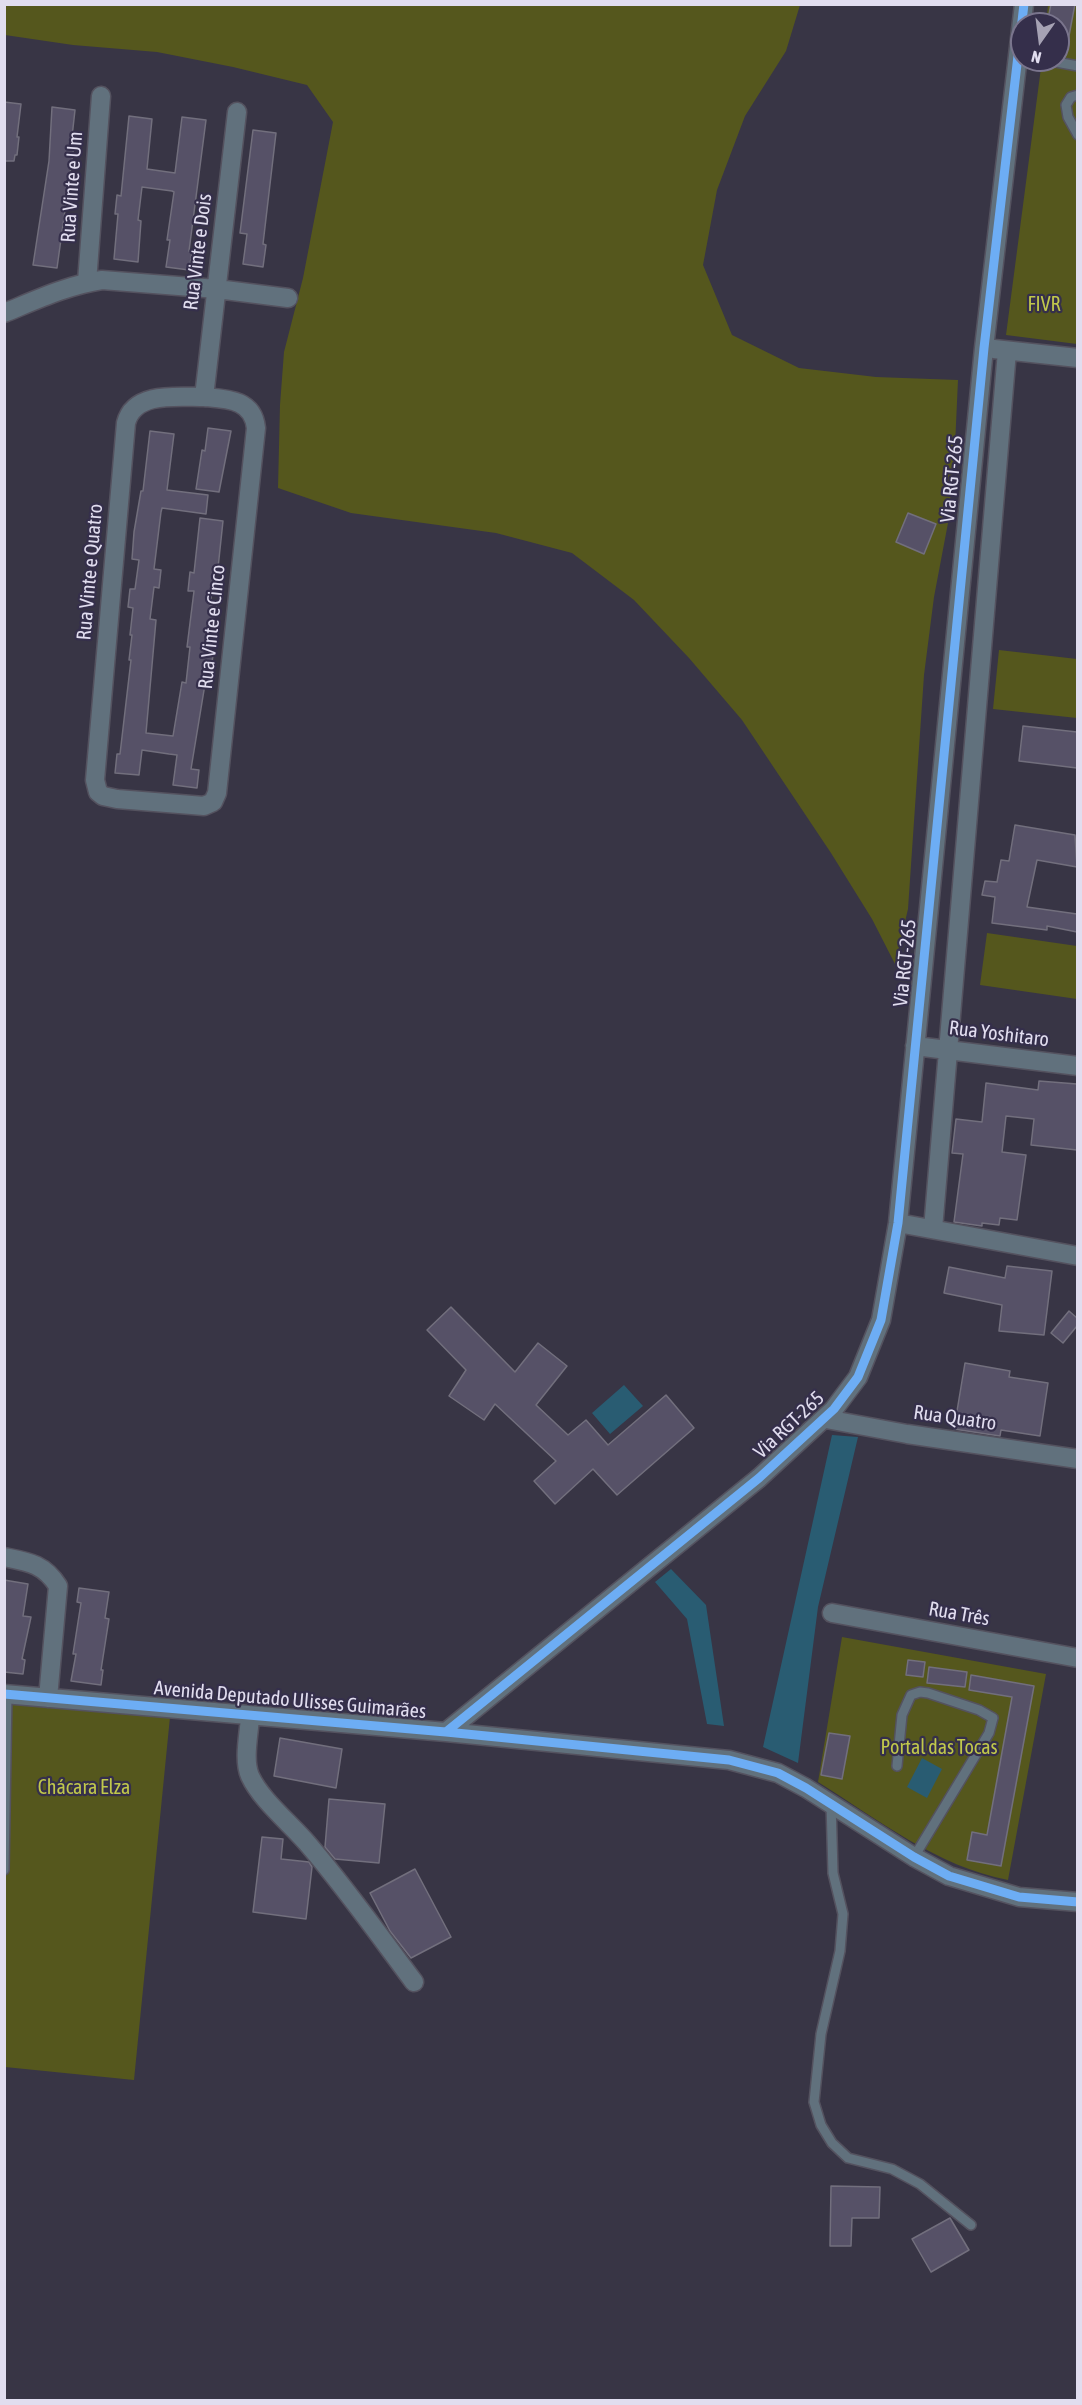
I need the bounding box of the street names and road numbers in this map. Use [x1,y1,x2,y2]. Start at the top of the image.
street label: Rua Vinte e Um [56,131,88,243]
street label: Rua Vinte e Dois [179,192,217,312]
street label: Via RGT-265 [935,434,969,524]
street label: Rua Vinte e Quatro [72,503,108,641]
street label: Rua Vinte e Cinco [194,564,230,690]
street label: Via RGT-265 [888,918,922,1008]
street label: Rua Yoshitaro [948,1016,1050,1052]
street label: Via RGT-265 [749,1386,829,1464]
street label: Rua Quatro [912,1400,998,1436]
street label: Rua Três [927,1597,991,1631]
street label: Avenida Deputado Ulisses Guimarães [153,1676,427,1724]

